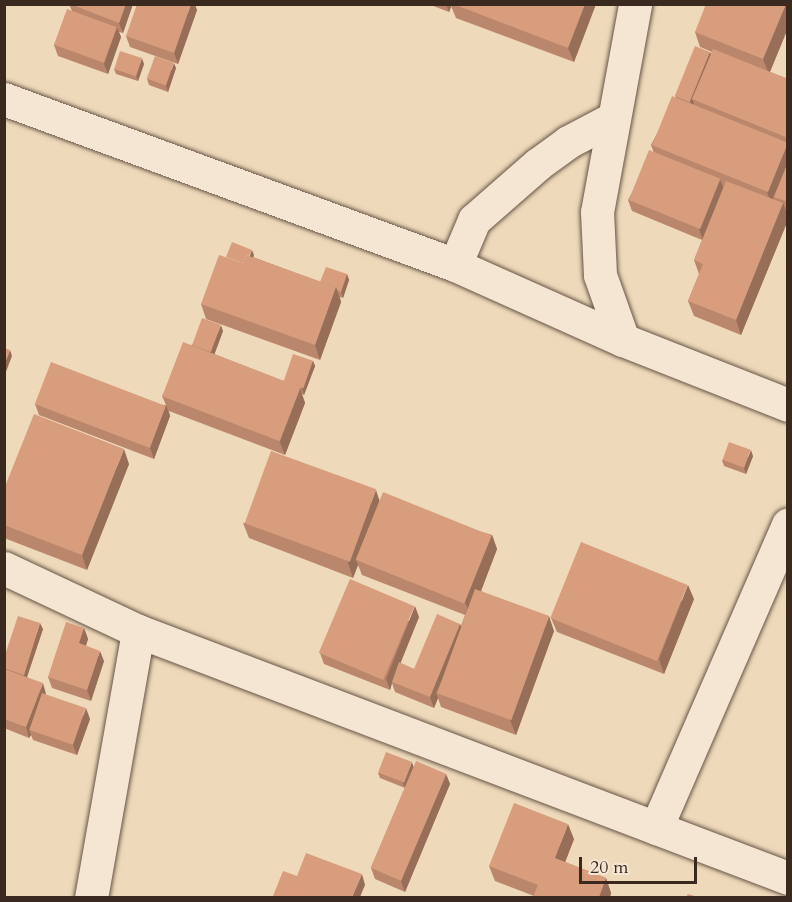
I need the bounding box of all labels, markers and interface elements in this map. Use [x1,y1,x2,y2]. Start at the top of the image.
scale bar [582,845,700,883]
text: 20 m [590,855,629,880]

